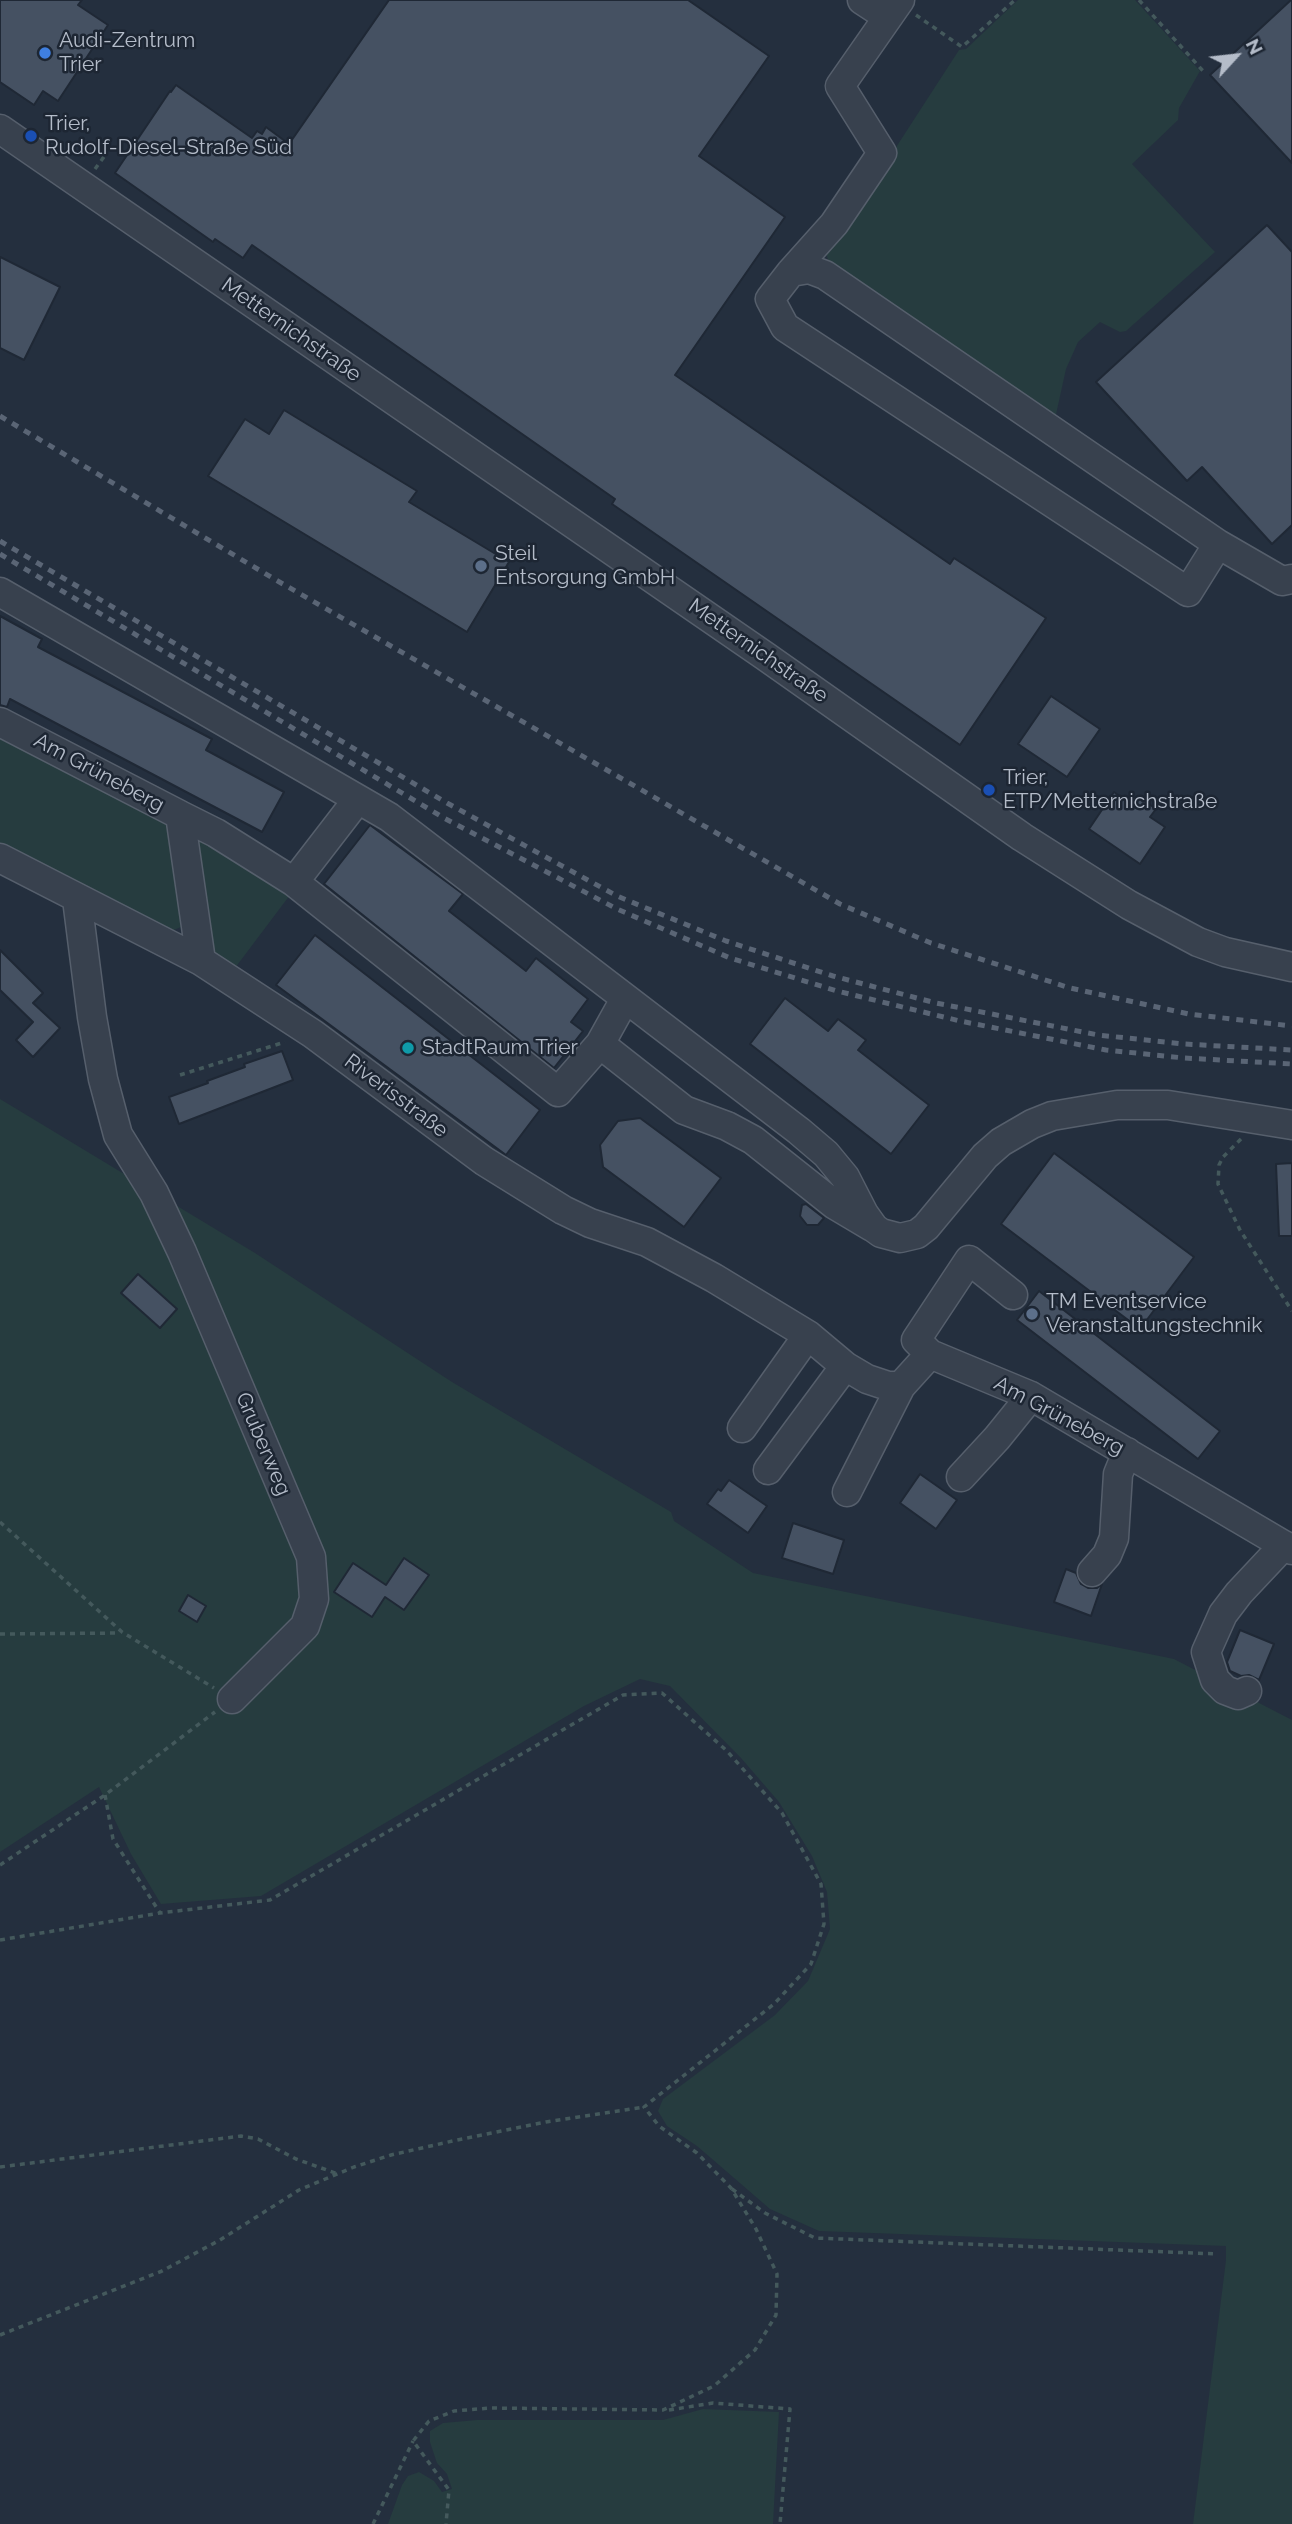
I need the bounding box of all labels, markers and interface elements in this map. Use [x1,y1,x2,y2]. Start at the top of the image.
north arrow [1201,21,1271,91]
place label: Audi-Zentrum Trier [59,28,195,78]
text: N [1242,35,1268,58]
marker: Audi-Zentrum Trier [37,45,53,61]
place label: Trier, Rudolf-Diesel-Straße Süd [45,111,292,161]
marker: Trier, Rudolf-Diesel-Straße Süd [23,128,39,144]
street label: Metternichstraße [216,273,366,387]
place label: Steil Entsorgung GmbH [495,541,675,591]
marker: Steil Entsorgung GmbH [473,558,489,574]
street label: Metternichstraße [683,594,833,708]
street label: Am Grüneberg [30,728,168,818]
place label: Trier, ETP/Metternichstraße [1003,765,1217,815]
marker: Trier, ETP/Metternichstraße [981,782,997,798]
place label: StadtRaum Trier [422,1035,578,1061]
marker: StadtRaum Trier [400,1040,416,1056]
street label: Riverisstraße [339,1049,453,1143]
place label: TM Eventservice Veranstaltungstechnik [1046,1289,1262,1339]
marker: TM Eventservice Veranstaltungstechnik [1024,1306,1040,1322]
street label: Am Grüneberg [990,1371,1128,1461]
street label: Gruberweg [230,1389,296,1499]

